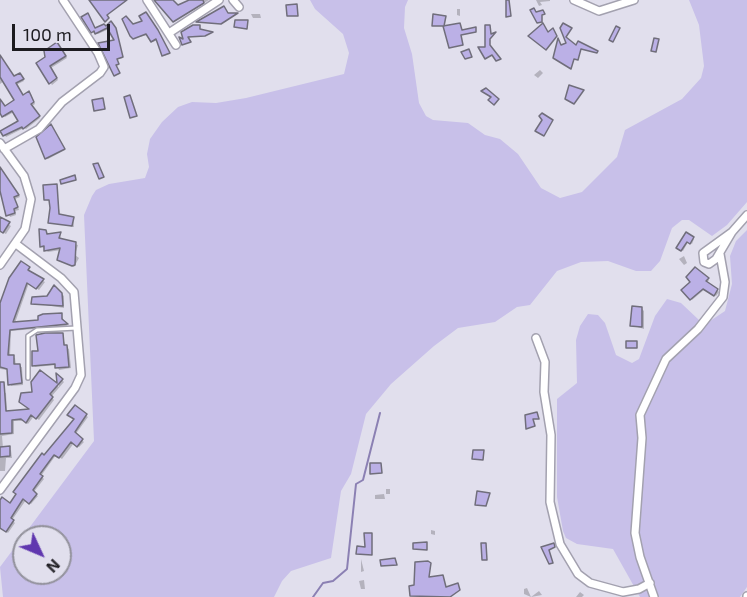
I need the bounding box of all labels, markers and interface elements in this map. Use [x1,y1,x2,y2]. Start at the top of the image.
scale bar [15,12,112,50]
text: 100 m [23,23,72,45]
north arrow [12,525,72,585]
text: N [43,556,65,577]

